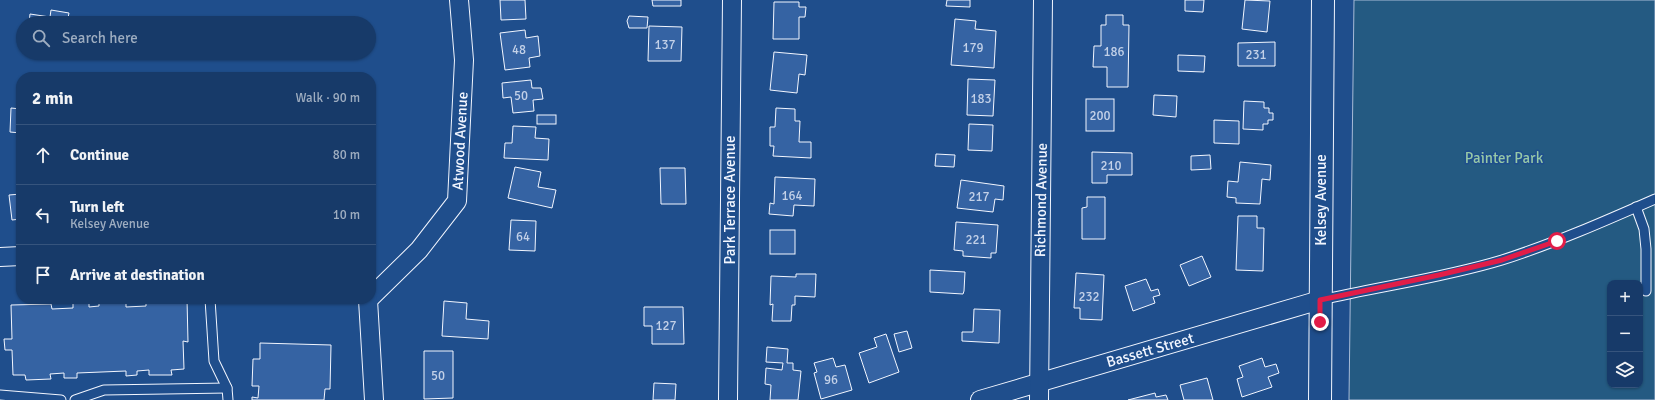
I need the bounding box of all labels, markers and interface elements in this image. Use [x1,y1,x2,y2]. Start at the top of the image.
search box [16,16,376,60]
icon: search [30,27,52,49]
text: Search here [62,29,138,47]
house number: 137 [654,37,676,53]
house number: 179 [962,40,984,56]
house number: 48 [512,42,526,58]
house number: 186 [1103,44,1125,60]
house number: 231 [1245,47,1267,63]
text: 2 min [32,88,73,109]
house number: 50 [514,88,528,104]
text: Walk · 90 m [296,90,360,106]
street label: Atwood Avenue [448,91,472,191]
house number: 183 [970,91,992,107]
house number: 200 [1089,108,1111,124]
street label: Park Terrace Avenue [721,136,739,264]
street label: Richmond Avenue [1031,143,1051,257]
icon: ahead [32,144,54,166]
text: Continue [70,146,129,164]
text: 80 m [333,147,360,163]
park label: Painter Park [1465,149,1544,167]
street label: Kelsey Avenue [1312,154,1330,246]
house number: 210 [1100,158,1122,174]
house number: 164 [781,188,803,204]
house number: 217 [968,189,990,205]
text: Turn left [70,198,124,216]
icon: left [32,204,54,226]
text: 10 m [333,207,360,223]
text: Kelsey Avenue [70,216,150,232]
house number: 64 [516,229,530,245]
house number: 221 [965,232,987,248]
route start [1548,232,1566,250]
icon: arrive [32,264,54,286]
text: Arrive at destination [70,266,205,284]
map controls [1607,280,1643,388]
button: + [1607,280,1643,316]
house number: 232 [1078,289,1100,305]
route end [1311,313,1329,331]
button: − [1607,316,1643,352]
house number: 127 [655,318,677,334]
street label: Bassett Street [1104,329,1196,371]
button: layers [1607,352,1643,388]
house number: 50 [431,368,445,384]
house number: 96 [824,372,838,388]

